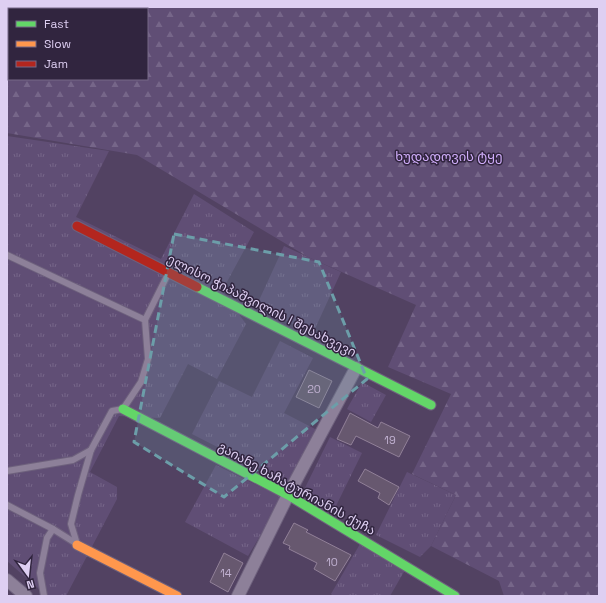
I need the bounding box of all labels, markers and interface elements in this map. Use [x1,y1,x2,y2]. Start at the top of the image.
legend [8,8,148,80]
text: Fast [44,16,69,32]
text: Slow [44,36,71,52]
text: Jam [44,56,68,72]
park label: ხუდადოვის ტყე [395,148,503,165]
street label: ელისო ჭიპაშვილის I შესახვევი [164,250,359,361]
house number: 20 [307,382,321,396]
house number: 19 [384,433,396,447]
street label: გაიანე ხაჩატურიანის ქუჩა [215,438,379,539]
north arrow [8,555,48,595]
house number: 10 [326,555,338,569]
house number: 14 [220,566,232,580]
text: N [25,577,36,592]

